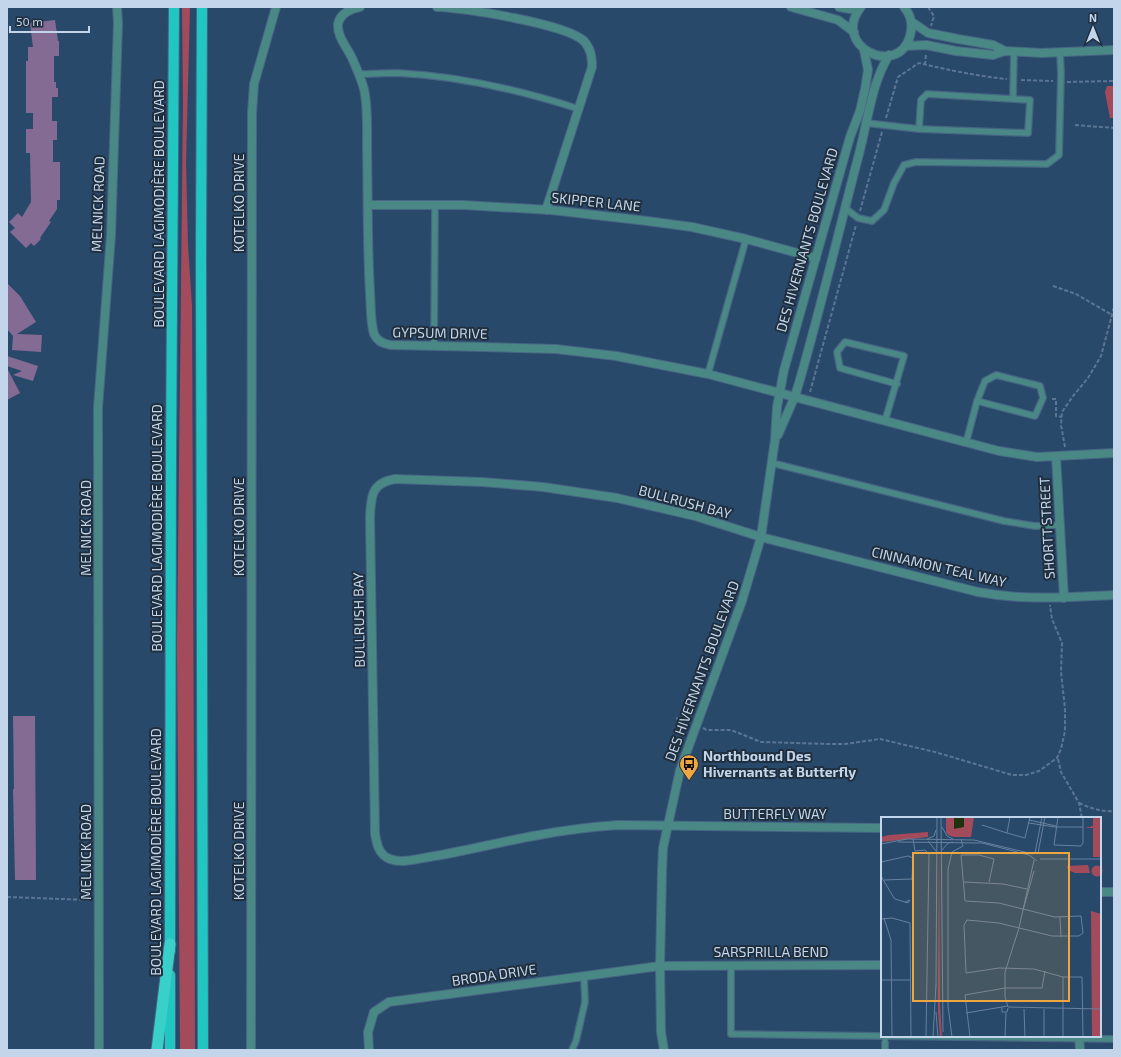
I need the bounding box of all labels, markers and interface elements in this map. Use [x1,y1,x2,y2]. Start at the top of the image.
scale bar [10,8,89,34]
north arrow [1073,8,1113,48]
text: N [1089,11,1097,24]
text: 50 m [16,14,43,28]
street label: BOULEVARD LAGIMODIÈRE BOULEVARD [150,80,167,328]
street label: DES HIVERNANTS BOULEVARD [772,146,841,334]
street label: KOTELKO DRIVE [230,153,247,252]
street label: MELNICK ROAD [87,156,108,252]
street label: SKIPPER LANE [551,188,642,215]
street label: GYPSUM DRIVE [392,323,488,342]
street label: BOULEVARD LAGIMODIÈRE BOULEVARD [148,404,165,652]
street label: SHORTT STREET [1035,476,1058,580]
street label: KOTELKO DRIVE [230,477,247,576]
street label: MELNICK ROAD [77,480,94,576]
street label: BULLRUSH BAY [637,481,733,522]
street label: CINNAMON TEAL WAY [870,543,1008,590]
street label: BULLRUSH BAY [349,572,368,668]
street label: DES HIVERNANTS BOULEVARD [661,578,742,763]
street label: BOULEVARD LAGIMODIÈRE BOULEVARD [147,728,164,976]
place label: Northbound Des Hivernants at Butterfly [703,747,856,780]
bus stop icon: Northbound Des Hivernants at Butterfly [678,753,700,781]
street label: KOTELKO DRIVE [230,801,247,900]
street label: MELNICK ROAD [77,804,94,900]
street label: BUTTERFLY WAY [723,805,827,822]
inset map [881,817,1101,1037]
street label: SARSPRILLA BEND [713,943,829,960]
street label: BRODA DRIVE [450,960,538,989]

